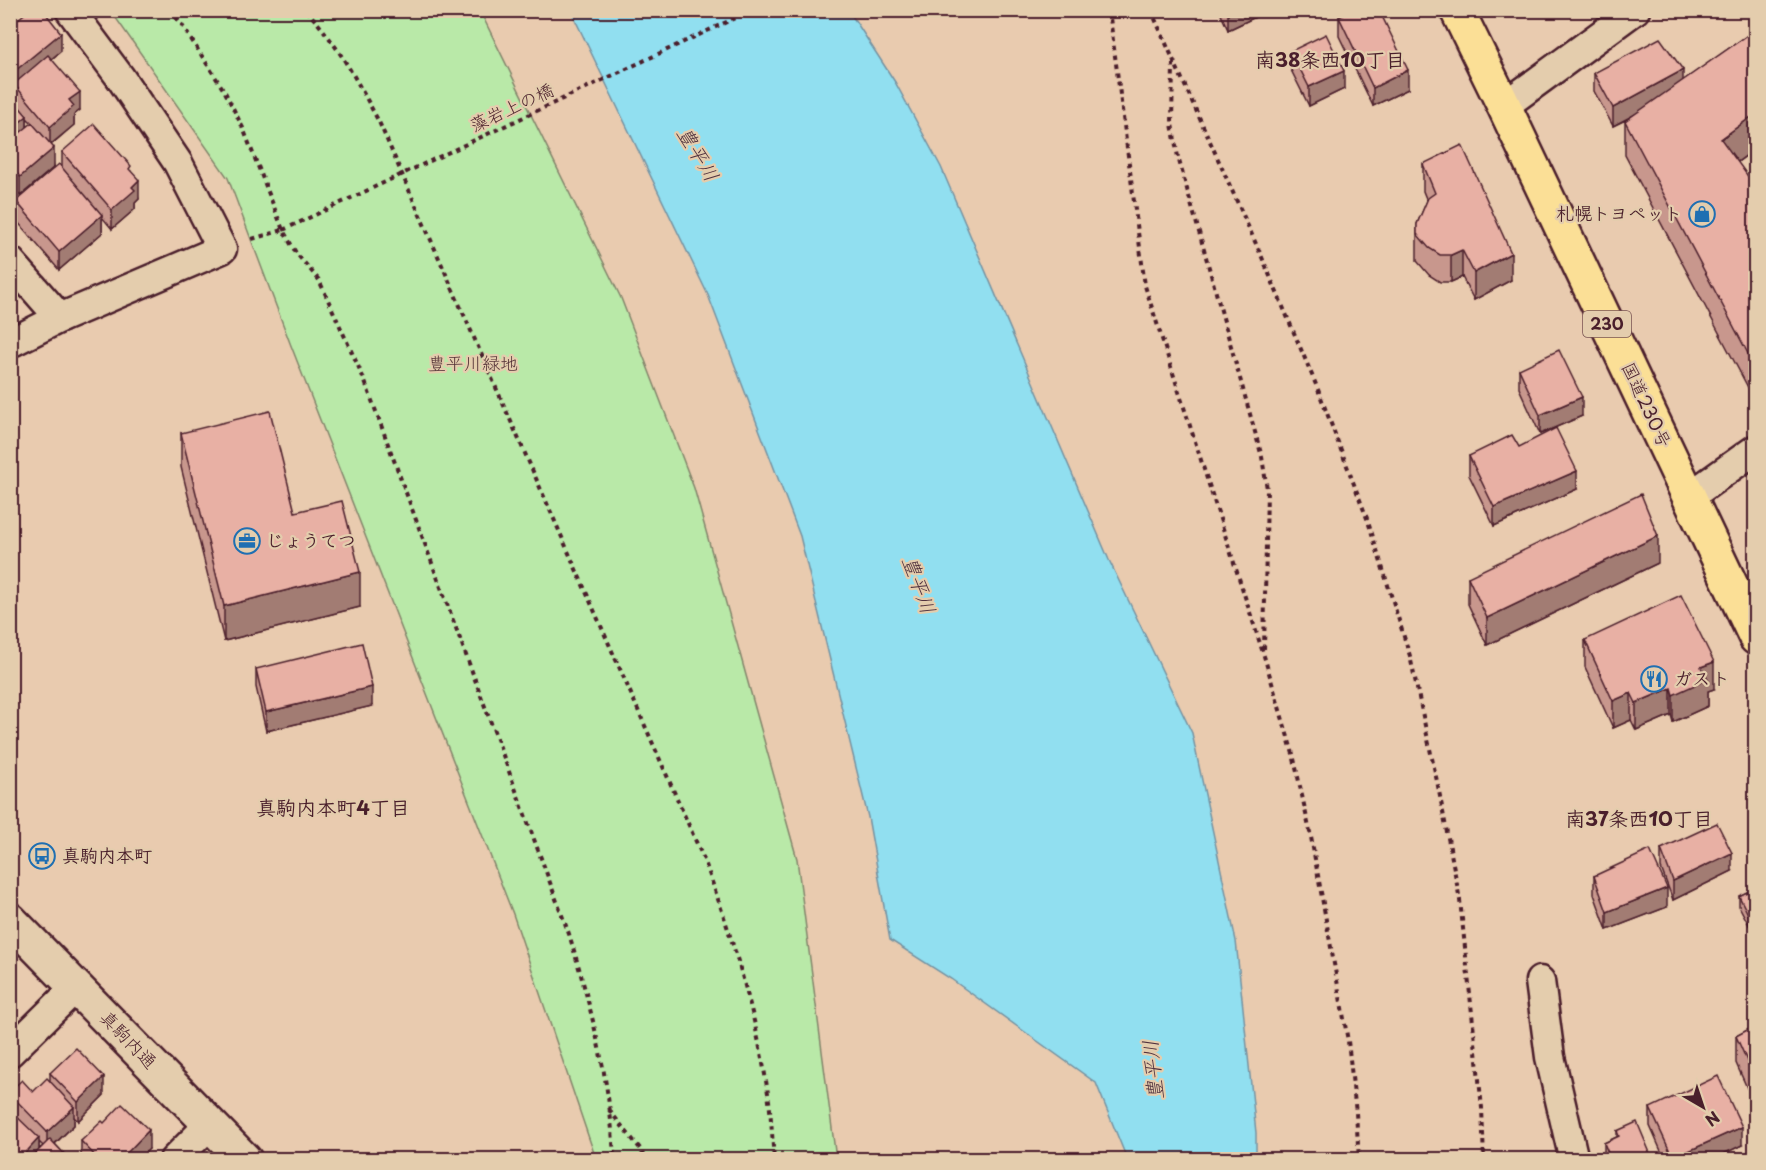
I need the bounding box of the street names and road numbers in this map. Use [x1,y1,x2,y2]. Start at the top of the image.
street label: 藻岩上の橋 [465,75,558,138]
road number: 230 [1583,311,1631,337]
street label: 国道230号 [1616,357,1679,452]
street label: 真駒内通 [94,1004,164,1074]

